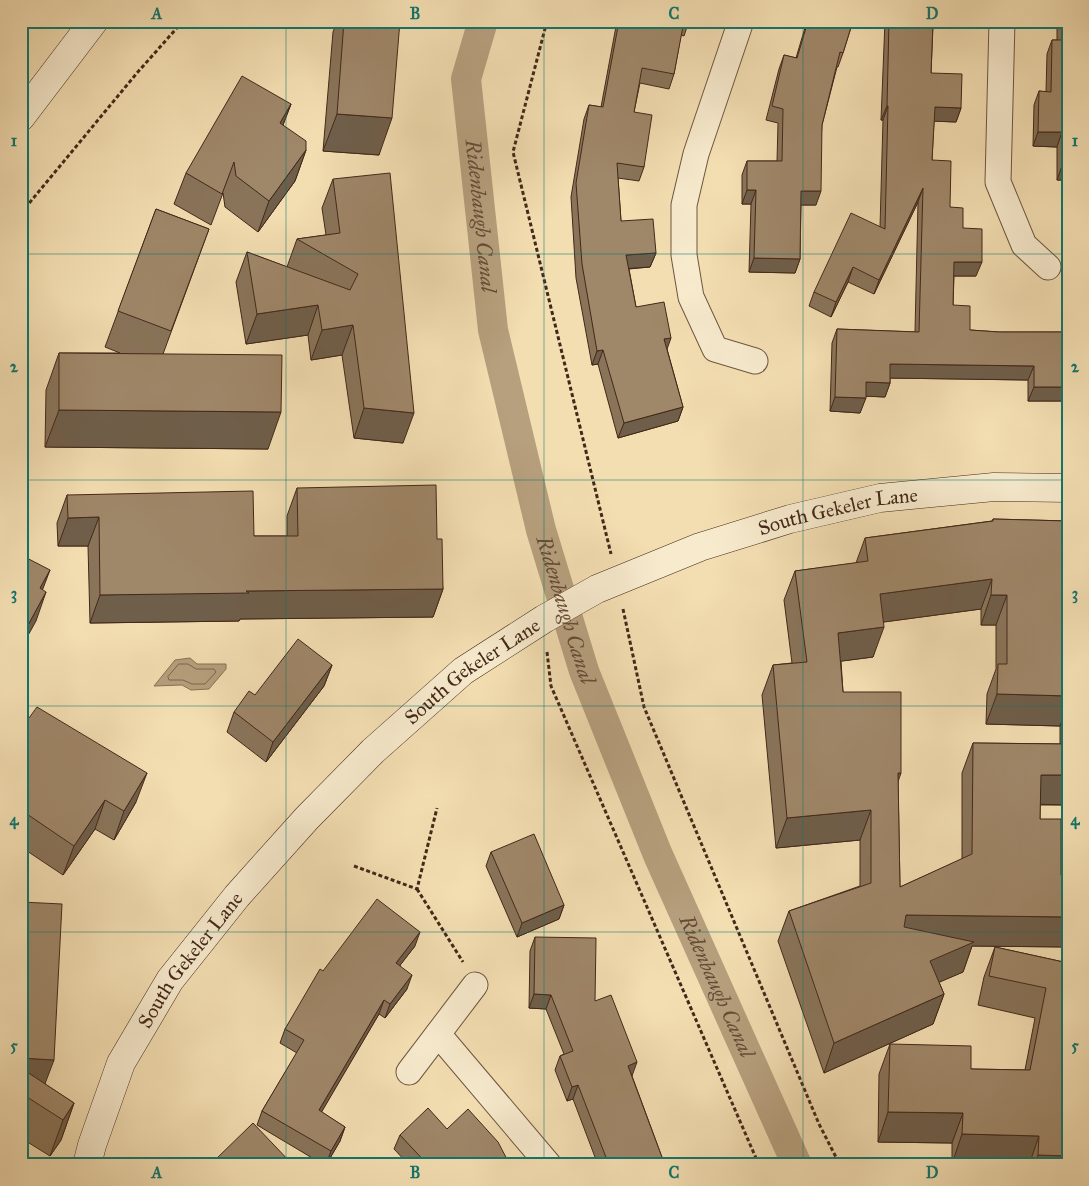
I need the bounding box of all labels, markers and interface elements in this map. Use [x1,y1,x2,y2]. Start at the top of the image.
text: A [151,4,163,23]
text: B [410,4,420,23]
text: C [669,4,680,23]
text: D [926,4,939,23]
text: 1 [11,131,18,150]
text: 1 [1072,131,1079,150]
water label: Ridenbaugh Canal [459,137,502,296]
text: 2 [10,357,19,376]
text: 2 [1071,357,1080,376]
street label: South Gekeler Lane [755,482,919,540]
water label: Ridenbaugh Canal [530,532,602,690]
text: 3 [11,584,17,604]
text: 3 [1072,584,1078,604]
street label: South Gekeler Lane [400,613,544,729]
text: 4 [10,810,20,830]
text: 4 [1071,810,1081,830]
street label: South Gekeler Lane [132,887,248,1032]
water label: Ridenbaugh Canal [673,910,761,1064]
text: 5 [10,1036,18,1055]
text: 5 [1071,1036,1079,1055]
text: A [151,1163,163,1182]
text: B [410,1163,420,1182]
text: C [669,1163,680,1182]
text: D [926,1163,939,1182]

